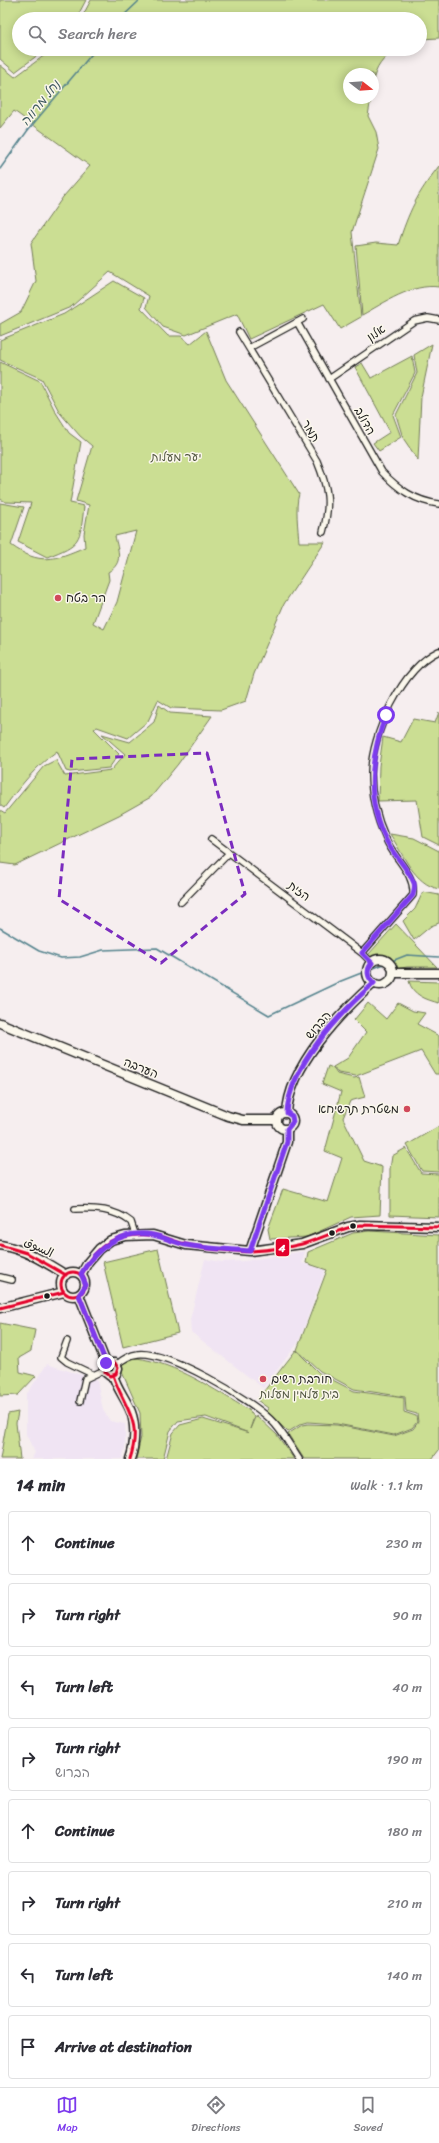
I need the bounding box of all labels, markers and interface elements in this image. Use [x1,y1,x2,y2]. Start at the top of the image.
search box [12,12,427,56]
text: Search here [58,21,137,47]
icon: search [26,23,48,45]
north arrow [343,68,379,104]
water label: נחל מרווה [14,74,67,131]
street label: אלון [362,318,390,348]
street label: הדולב [348,403,382,439]
street label: תמר [296,415,326,447]
park label: יער מעלות [150,446,201,468]
place label: הר בטח [66,587,106,609]
marker: הר בטח [53,593,63,603]
route start [377,706,395,724]
street label: הזית [282,874,315,907]
street label: הברוש [299,1006,337,1044]
street label: הערבה [120,1051,162,1085]
place label: משטרת תרשיחא [318,1098,399,1120]
marker: משטרת תרשיחא [402,1104,412,1114]
unlabelled marker [348,1221,358,1231]
unlabelled marker [327,1228,337,1238]
street label: السوق [20,1230,58,1264]
line badge: 4 [275,1238,290,1257]
text: 4 [278,1239,286,1258]
unlabelled marker [42,1291,52,1301]
route end [97,1354,115,1372]
place label: חורבת רשים [271,1368,332,1390]
marker: חורבת רשים [258,1374,268,1384]
park label: בית עלמין מעלות [258,1383,339,1405]
text: 14 min [16,1470,65,1500]
text: Walk · 1.1 km [350,1474,423,1497]
text: Continue [55,1530,115,1556]
icon: ahead [17,1532,39,1554]
text: 230 m [386,1532,422,1555]
text: Turn right [55,1602,120,1628]
icon: right [17,1604,39,1626]
text: 90 m [392,1604,422,1627]
text: Turn left [55,1674,113,1700]
icon: left [17,1676,39,1698]
text: 40 m [392,1676,422,1699]
text: Turn right [55,1735,120,1761]
icon: right [17,1748,39,1770]
text: 190 m [387,1748,422,1771]
text: הברוש [55,1761,90,1784]
text: Continue [55,1818,115,1844]
icon: ahead [17,1820,39,1842]
text: 180 m [387,1820,422,1843]
text: Turn right [55,1890,120,1916]
icon: right [17,1892,39,1914]
text: 210 m [387,1892,422,1915]
text: Turn left [55,1962,113,1988]
icon: left [17,1964,39,1986]
text: 140 m [387,1964,422,1987]
text: Arrive at destination [55,2034,192,2060]
icon: arrive [17,2036,39,2058]
tab: Map [56,2094,78,2137]
tab: Directions [191,2094,241,2137]
tab: Saved [354,2094,383,2137]

